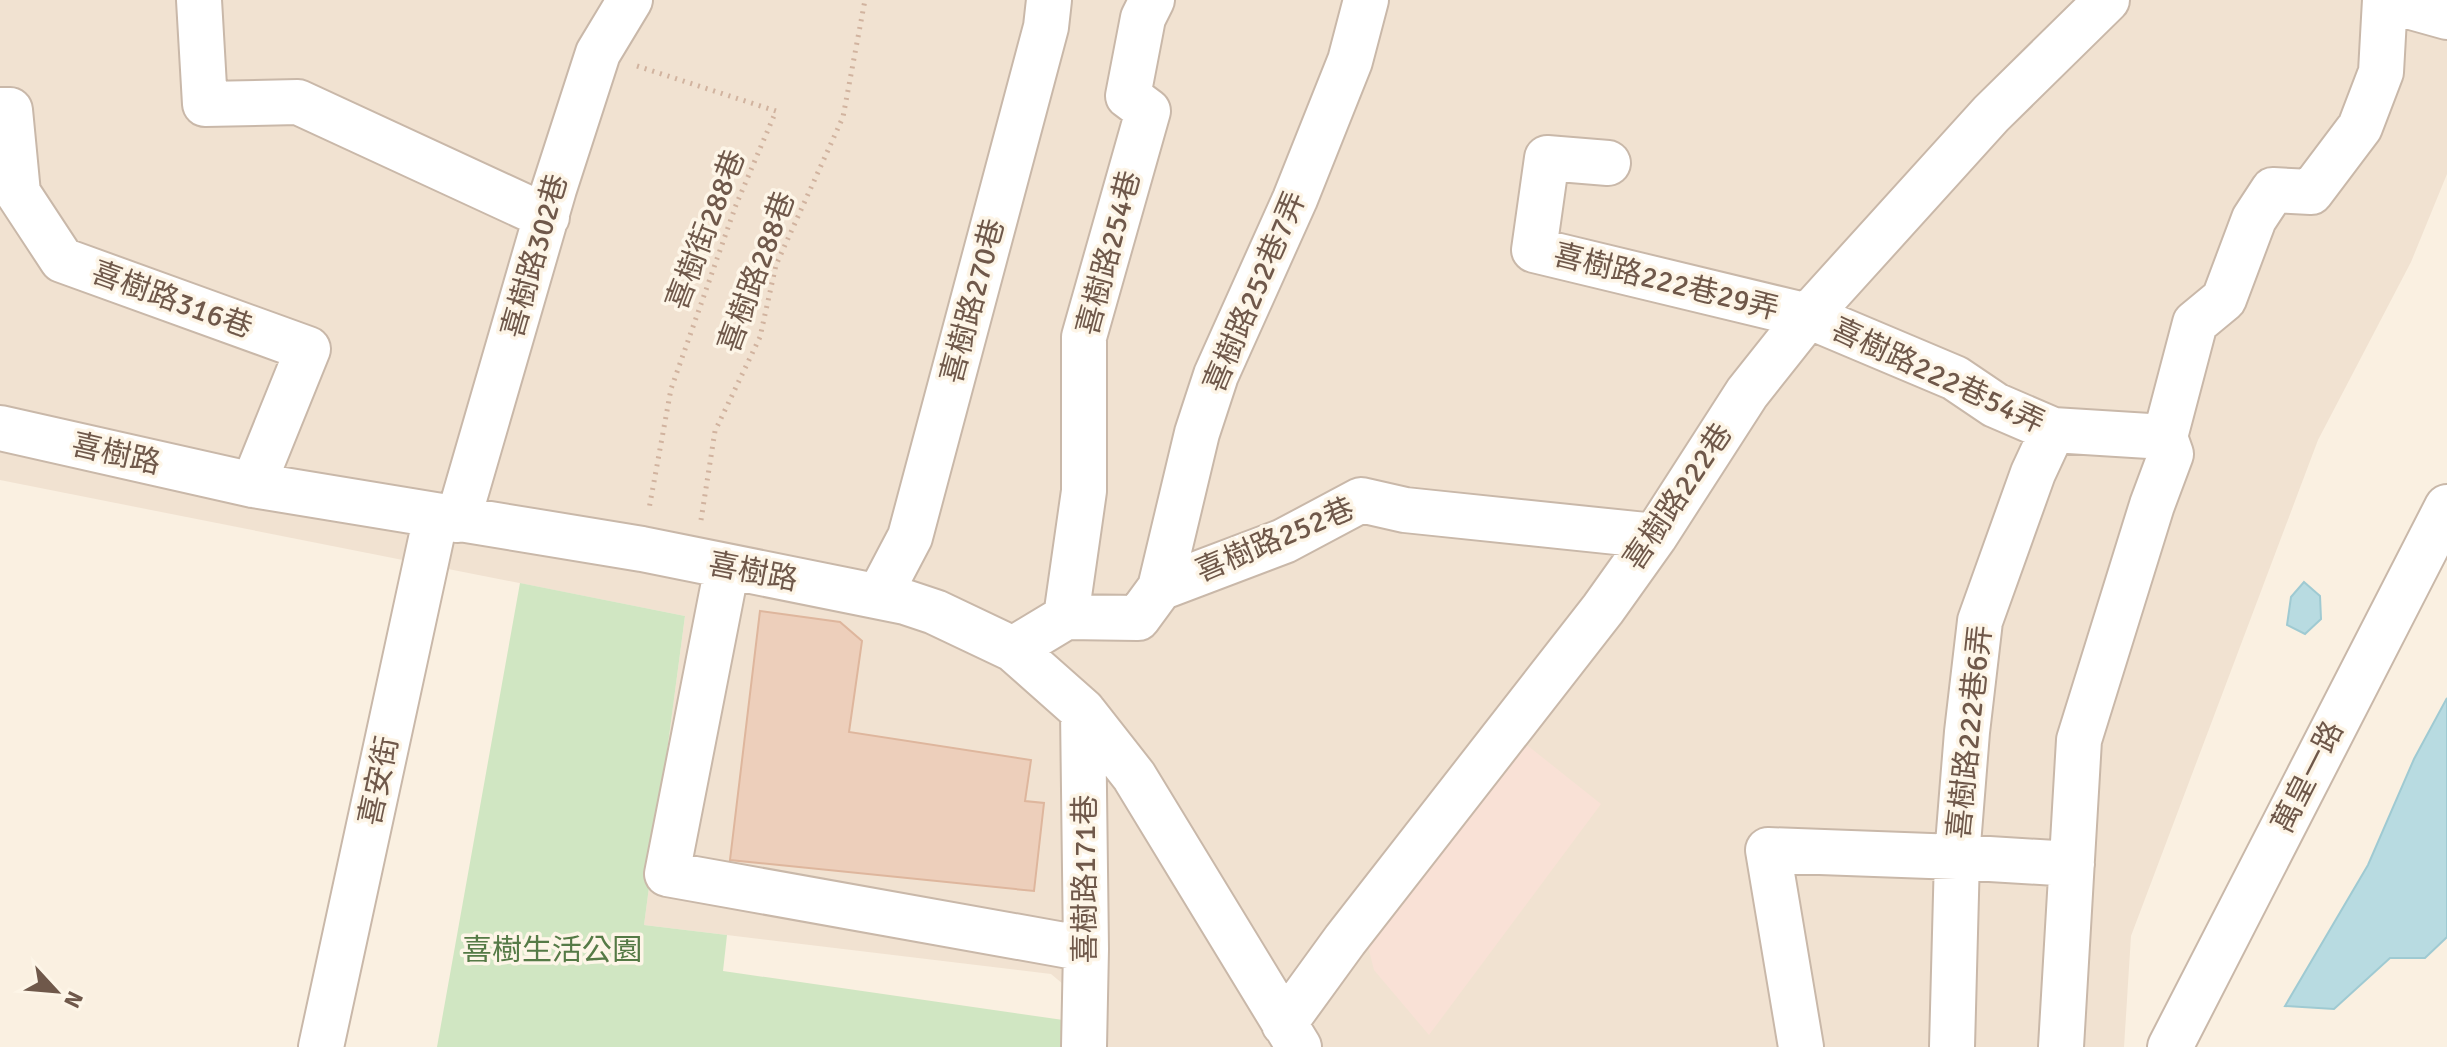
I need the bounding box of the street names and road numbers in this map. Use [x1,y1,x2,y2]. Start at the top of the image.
street label: 喜樹街288巷 [659,145,753,315]
street label: 喜樹路254巷 [1069,167,1149,339]
street label: 喜樹路302巷 [494,170,576,342]
street label: 喜樹路288巷 [711,186,803,358]
street label: 喜樹路252巷7弄 [1196,186,1314,398]
street label: 喜樹路270巷 [933,215,1013,387]
street label: 喜樹路222巷29弄 [1549,236,1783,328]
street label: 喜樹路316巷 [86,254,258,346]
street label: 喜樹路222巷54弄 [1825,310,2051,442]
street label: 喜樹路222巷 [1616,417,1740,577]
street label: 喜樹路 [68,426,164,482]
street label: 喜樹路252巷 [1190,490,1360,590]
street label: 喜樹路 [705,545,801,599]
street label: 喜樹路222巷6弄 [1940,623,2000,841]
street label: 萬皇一路 [2264,715,2352,839]
street label: 喜安街 [352,733,406,829]
street label: 喜樹路171巷 [1067,795,1104,963]

